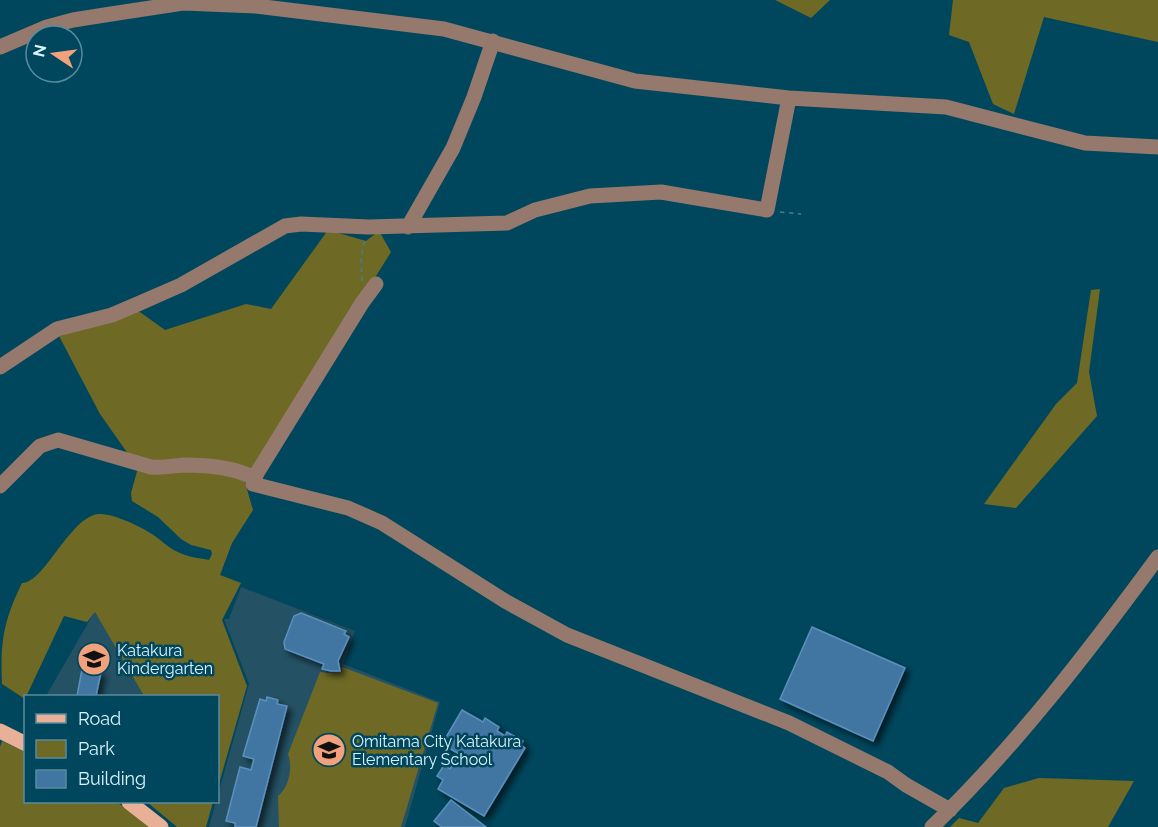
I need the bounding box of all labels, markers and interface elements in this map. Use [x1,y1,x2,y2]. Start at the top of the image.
north arrow [24,24,84,84]
text: N [29,43,51,59]
school or university icon: Katakura Kindergarten [76,641,112,677]
place label: Katakura Kindergarten [117,641,213,678]
legend [24,695,219,803]
text: Road [78,708,121,729]
school or university icon: Omitama City Katakura Elementary School [311,732,347,768]
place label: Omitama City Katakura Elementary School [352,732,521,769]
text: Park [78,738,115,759]
text: Building [78,768,146,789]

